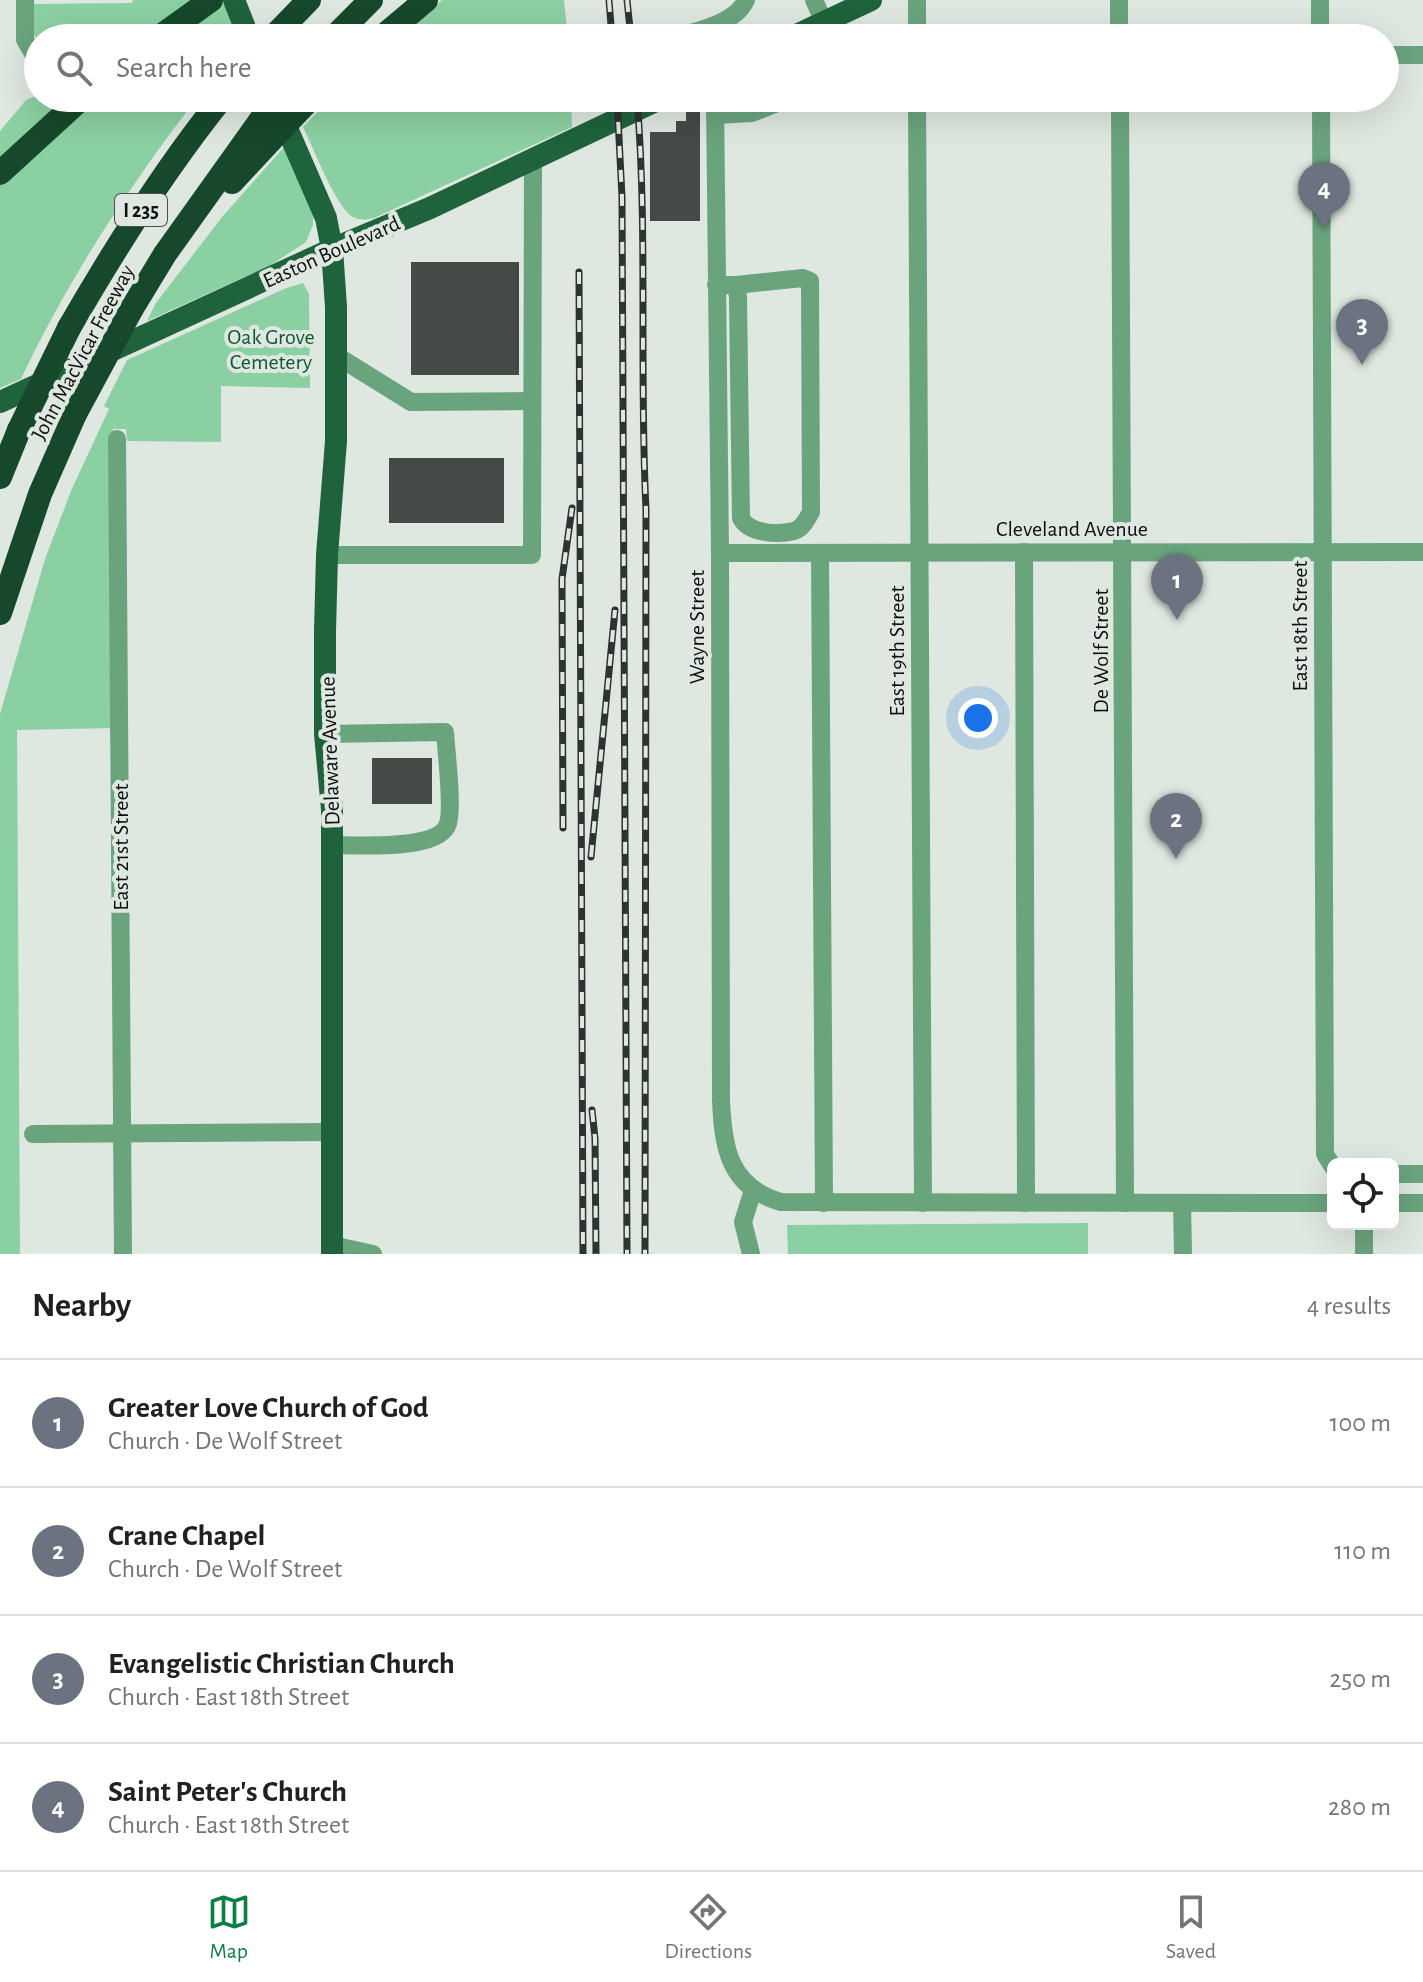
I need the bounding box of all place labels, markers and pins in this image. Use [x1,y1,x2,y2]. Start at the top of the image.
pin: 4 [1298,162,1350,228]
pin: 3 [1336,299,1388,365]
pin: 1 [1151,554,1203,620]
pin: 2 [1150,793,1202,859]

